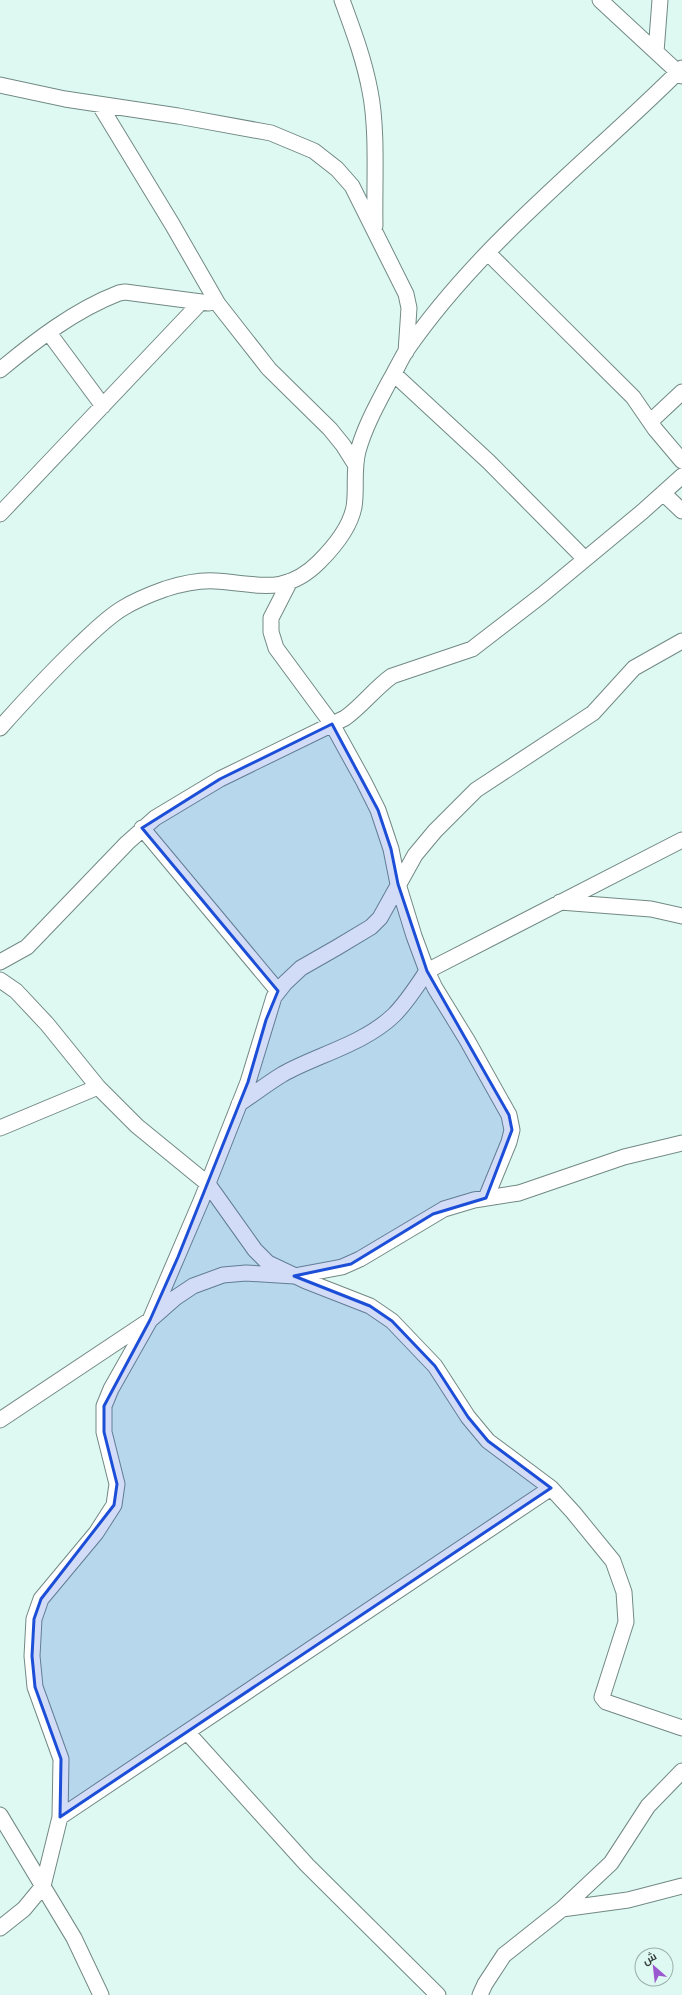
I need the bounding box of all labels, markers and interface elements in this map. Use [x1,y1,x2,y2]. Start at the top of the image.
north arrow [634,1947,674,1987]
text: ش [640,1950,659,1968]

